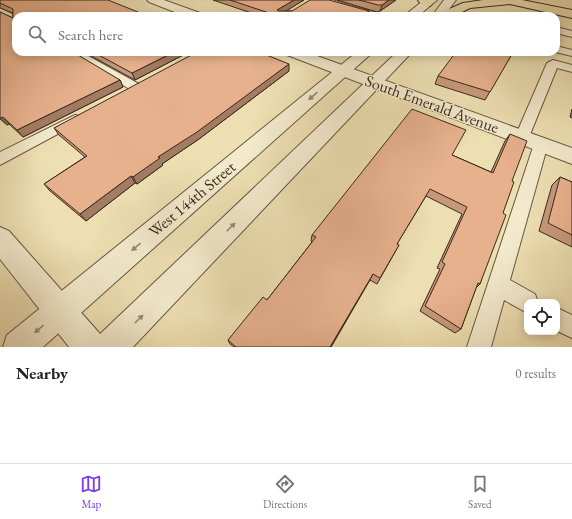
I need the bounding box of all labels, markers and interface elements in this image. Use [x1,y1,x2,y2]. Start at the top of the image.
search box [12,12,560,56]
icon: search [26,23,48,45]
text: Search here [58,25,123,44]
street label: South Emerald Avenue [362,70,502,138]
one-way arrow [308,91,318,100]
street label: West 144th Street [144,156,240,242]
one-way arrow [226,223,236,232]
one-way arrow [131,242,142,251]
map controls [524,299,560,335]
button: locate [524,299,560,335]
one-way arrow [134,314,144,324]
one-way arrow [34,325,45,334]
text: Nearby [16,362,68,384]
text: 0 results [515,365,556,382]
tab: Map [80,473,102,511]
tab: Directions [263,473,307,511]
tab: Saved [468,473,492,511]

